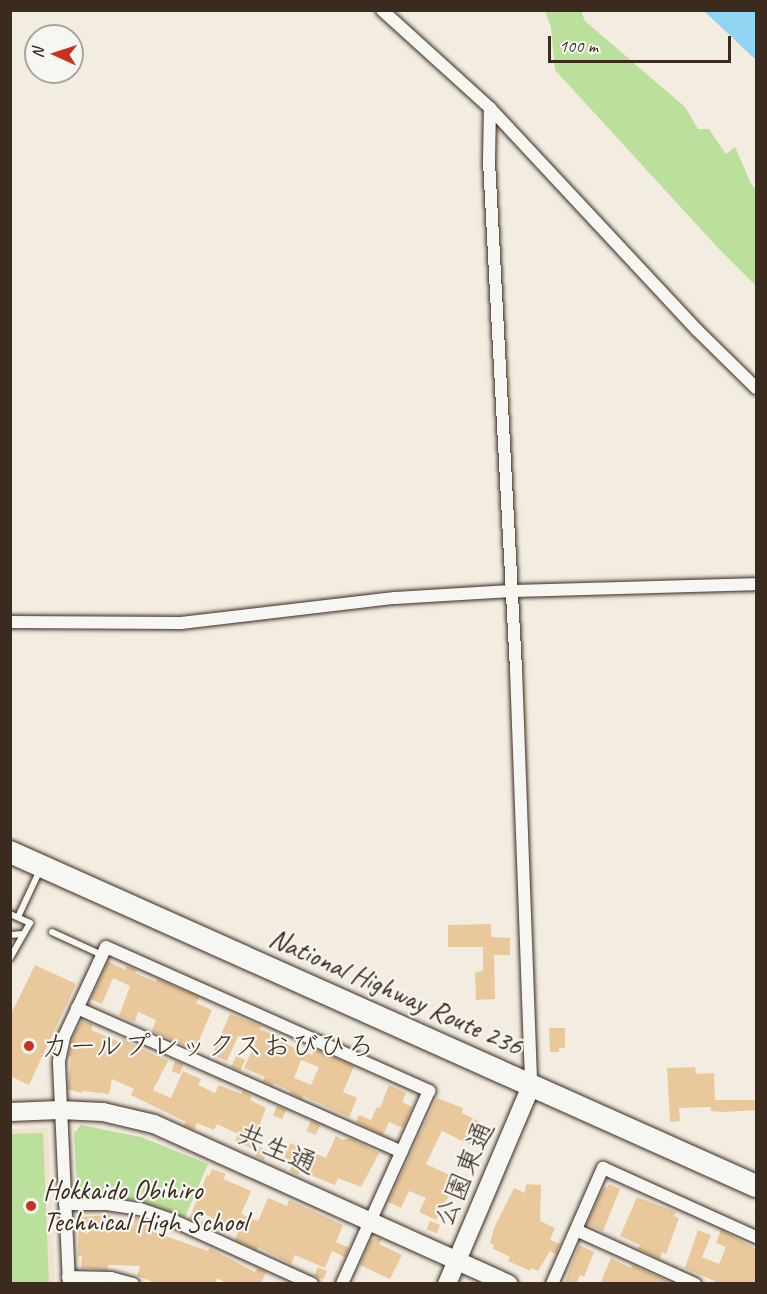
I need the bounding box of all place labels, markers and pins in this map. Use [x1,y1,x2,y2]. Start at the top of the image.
place label: カールプレックスおびひろ [41,1029,377,1063]
marker: カールプレックスおびひろ [22,1039,36,1053]
place label: Hokkaido Obihiro Technical High School [43,1173,247,1239]
marker: Hokkaido Obihiro Technical High School [24,1199,38,1213]

